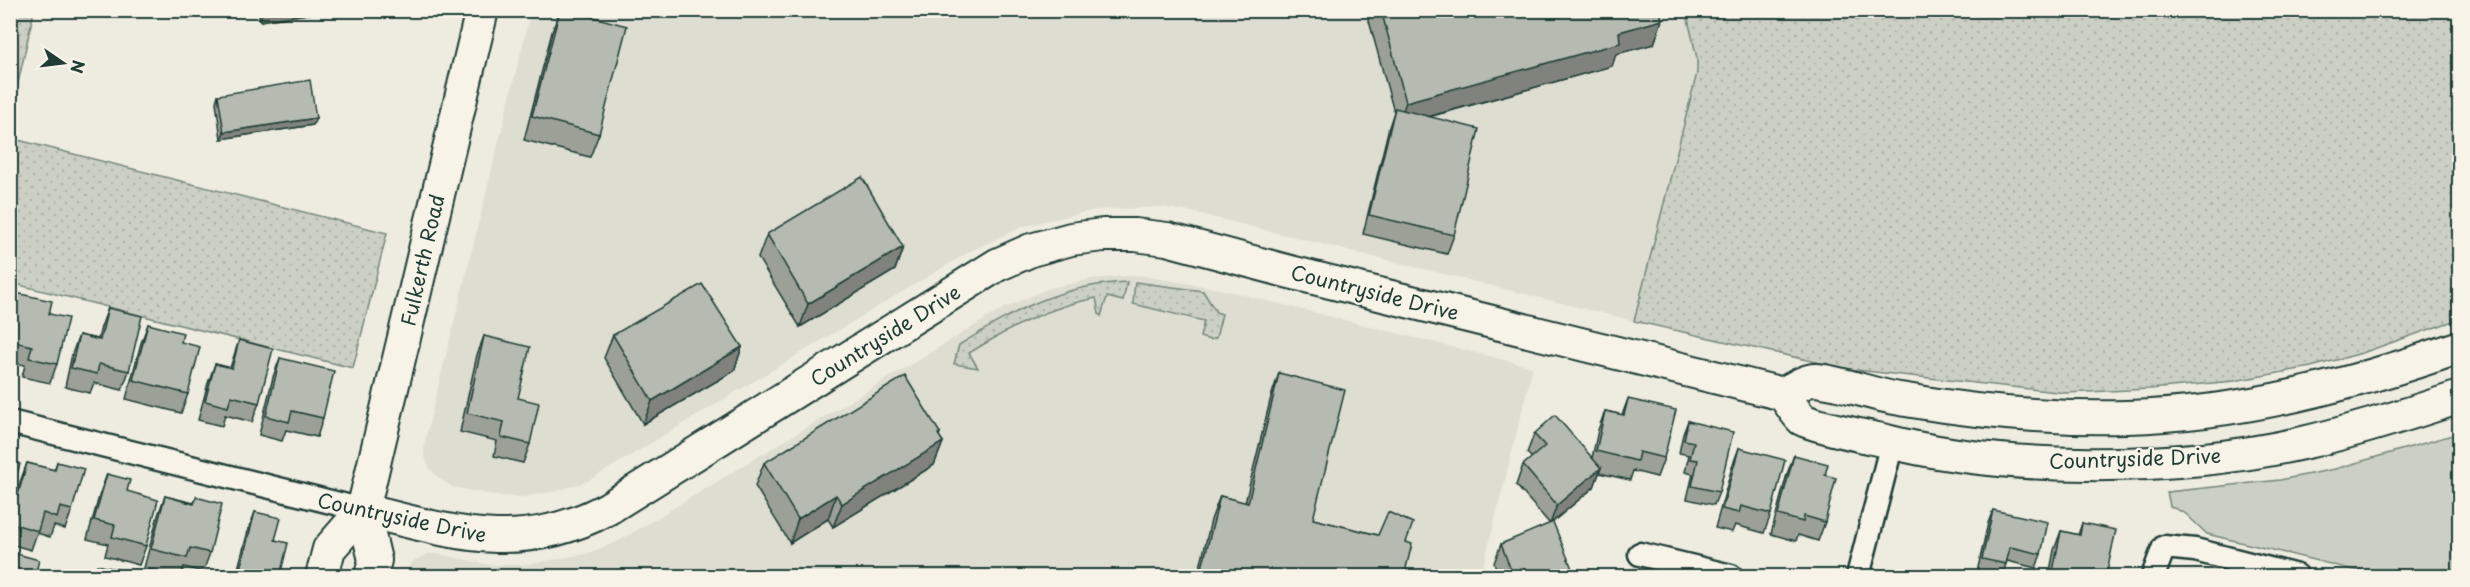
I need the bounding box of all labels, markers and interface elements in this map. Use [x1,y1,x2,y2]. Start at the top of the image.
north arrow [33,33,93,93]
text: N [65,58,92,76]
street label: Fulkerth Road [392,191,452,329]
street label: Countryside Drive [1288,257,1462,327]
street label: Countryside Drive [804,277,966,393]
street label: Countryside Drive [2048,440,2222,476]
street label: Countryside Drive [315,484,489,550]

